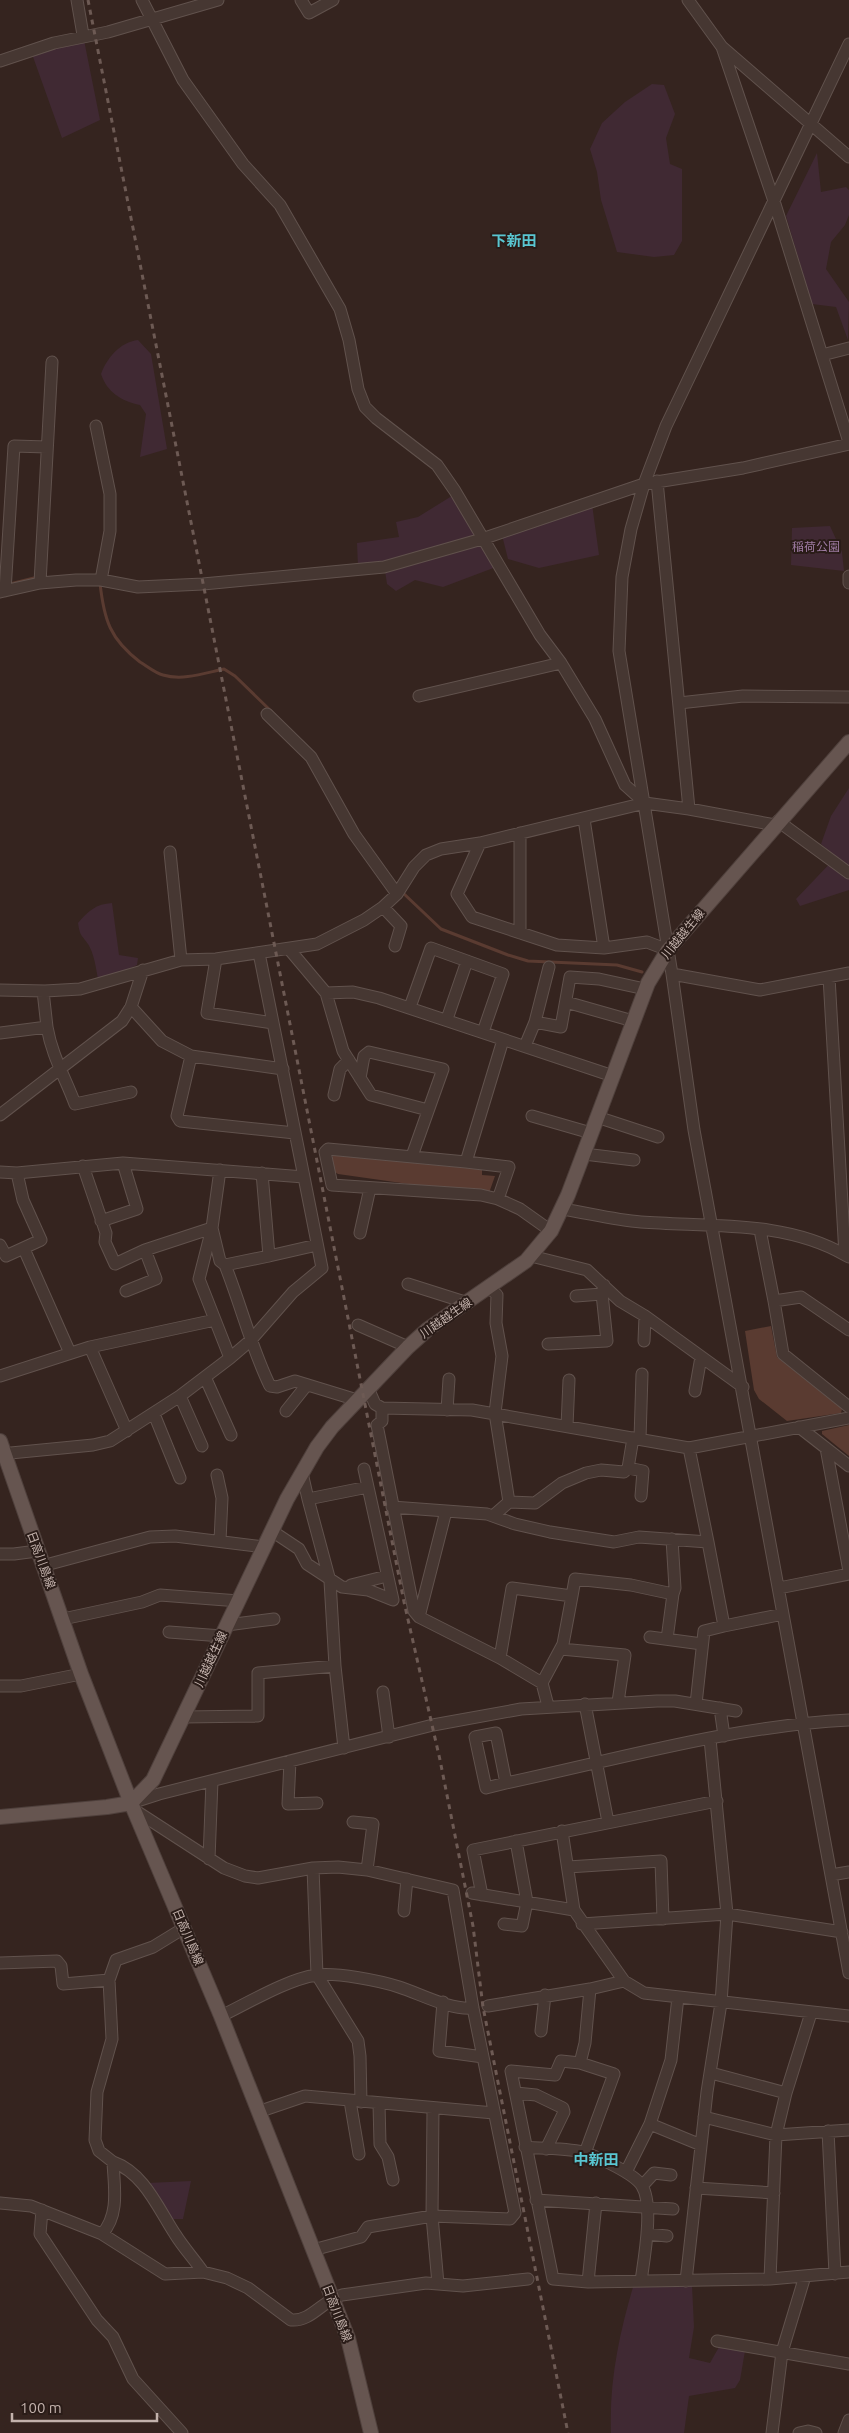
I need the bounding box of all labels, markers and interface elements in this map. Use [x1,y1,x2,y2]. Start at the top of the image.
district label: 下新田 [491,232,537,249]
park label: 稲荷公園 [792,540,840,553]
street label: 川越越生線 [659,906,707,961]
street label: 川越越生線 [417,1295,474,1340]
street label: 日高川島線 [25,1529,58,1590]
street label: 川越越生線 [192,1629,229,1689]
street label: 日高川島線 [171,1907,206,1967]
district label: 中新田 [573,2151,619,2168]
street label: 日高川島線 [321,2282,354,2343]
scale bar [12,2390,158,2422]
text: 100 m [20,2399,62,2416]

